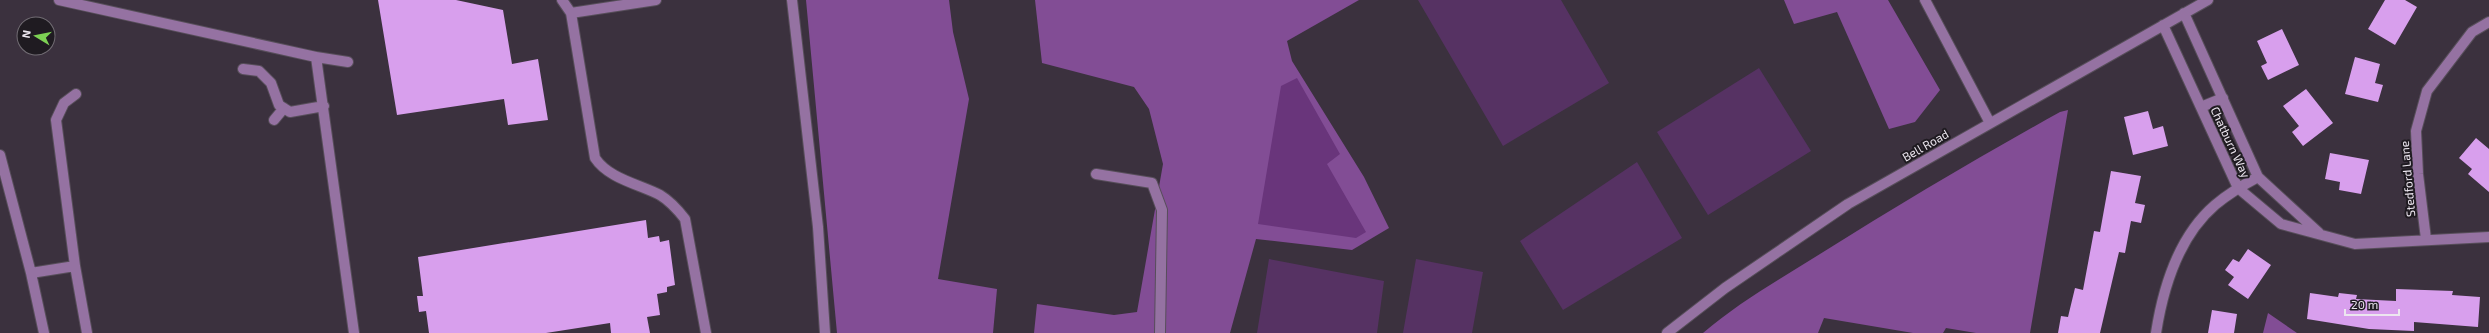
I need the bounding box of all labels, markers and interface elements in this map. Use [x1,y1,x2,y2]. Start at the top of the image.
north arrow [16,16,56,56]
text: N [19,29,33,39]
street label: Chatburn Way [2208,104,2254,180]
street label: Bell Road [1899,126,1951,164]
street label: Stedford Lane [2397,140,2417,218]
scale bar [2345,291,2399,317]
text: 20 m [2351,297,2378,311]

